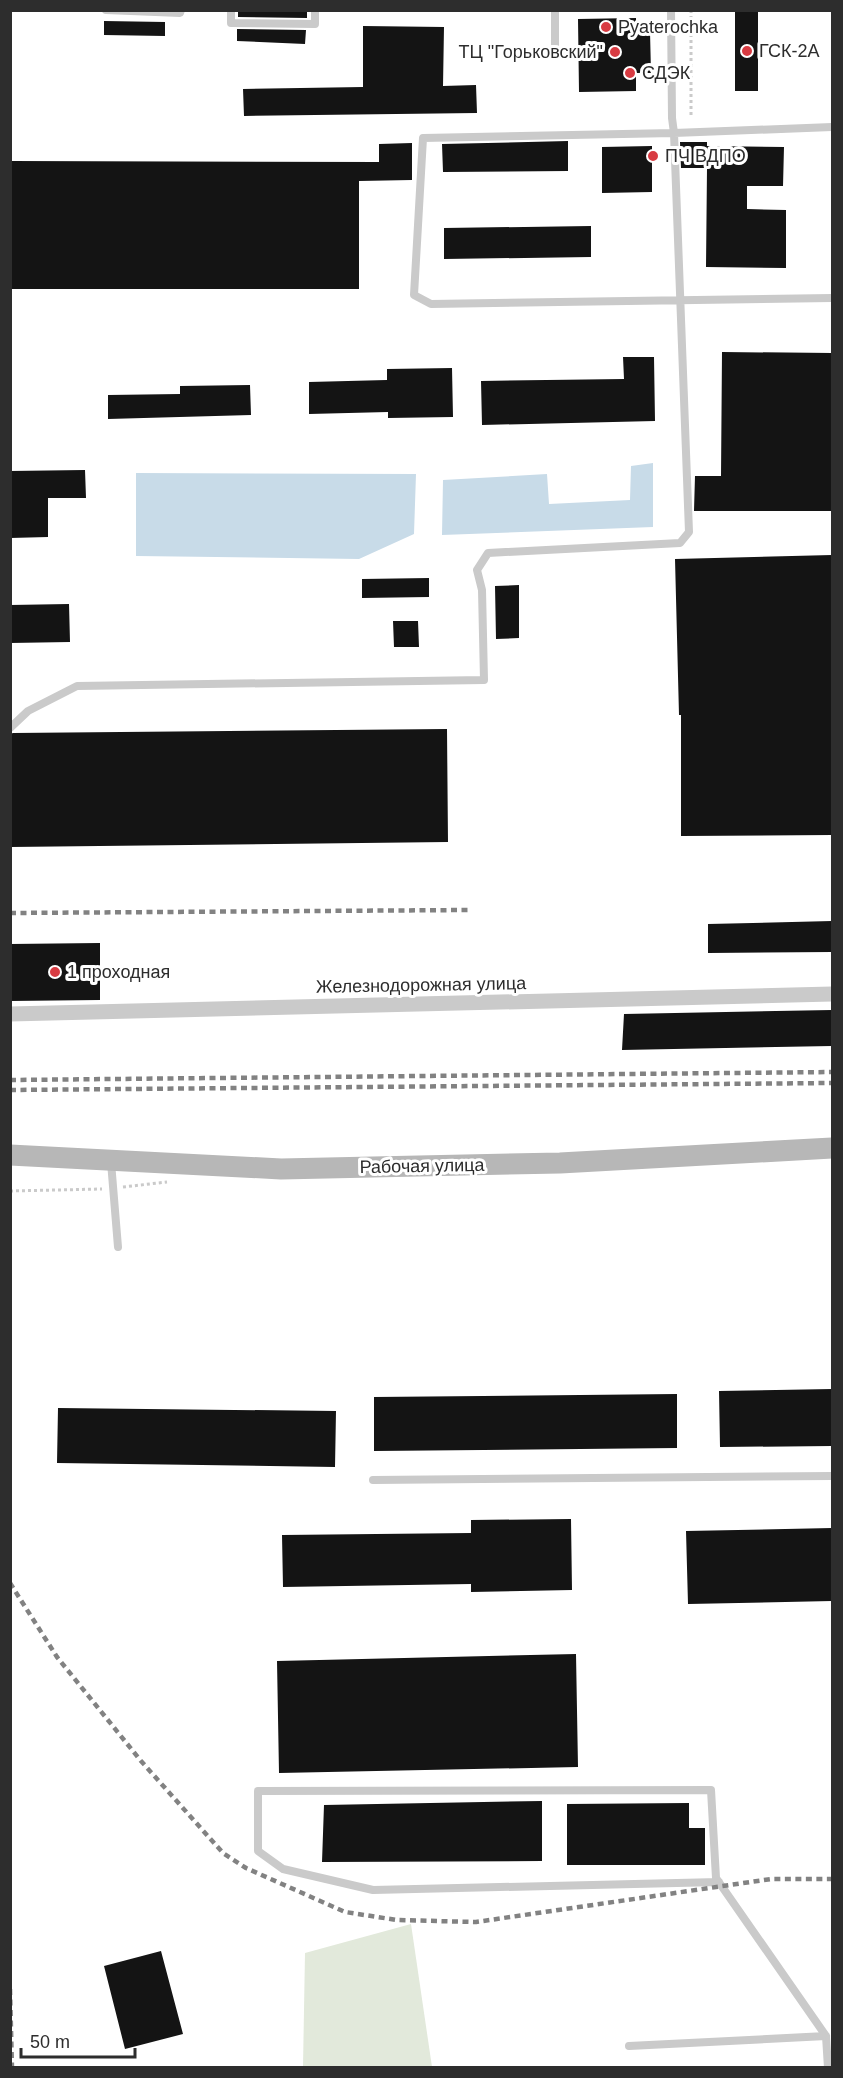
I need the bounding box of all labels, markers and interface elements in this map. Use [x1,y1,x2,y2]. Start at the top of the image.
place label: Pyaterochka [618,17,719,37]
marker: Pyaterochka [599,20,613,34]
place label: ГСК-2А [759,41,819,61]
place label: ТЦ "Горьковский" [459,42,603,62]
marker: ГСК-2А [740,44,754,58]
marker: ТЦ "Горьковский" [608,45,622,59]
place label: СДЭК [642,63,691,83]
marker: СДЭК [623,66,637,80]
place label: ПЧ ВДПО [665,146,746,166]
marker: ПЧ ВДПО [646,149,660,163]
place label: 1 проходная [67,962,170,982]
marker: 1 проходная [48,965,62,979]
street label: Железнодорожная улица [316,973,527,997]
street label: Рабочая улица [359,1155,486,1177]
scale bar [21,2021,135,2059]
text: 50 m [30,2032,70,2052]

